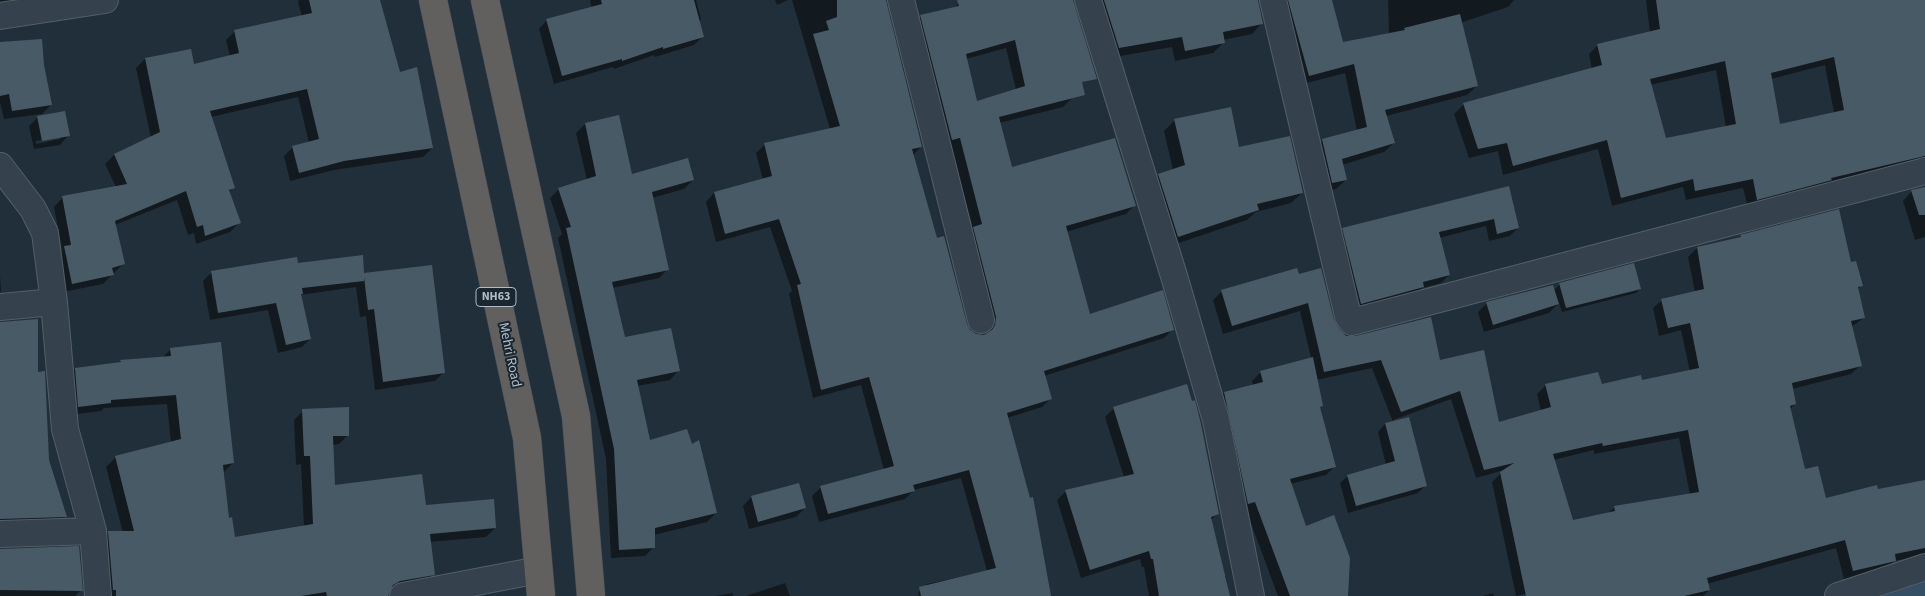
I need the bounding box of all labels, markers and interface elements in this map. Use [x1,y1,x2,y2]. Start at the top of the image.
road number: NH63 [476,288,516,306]
street label: Mehri Road [494,321,524,389]

